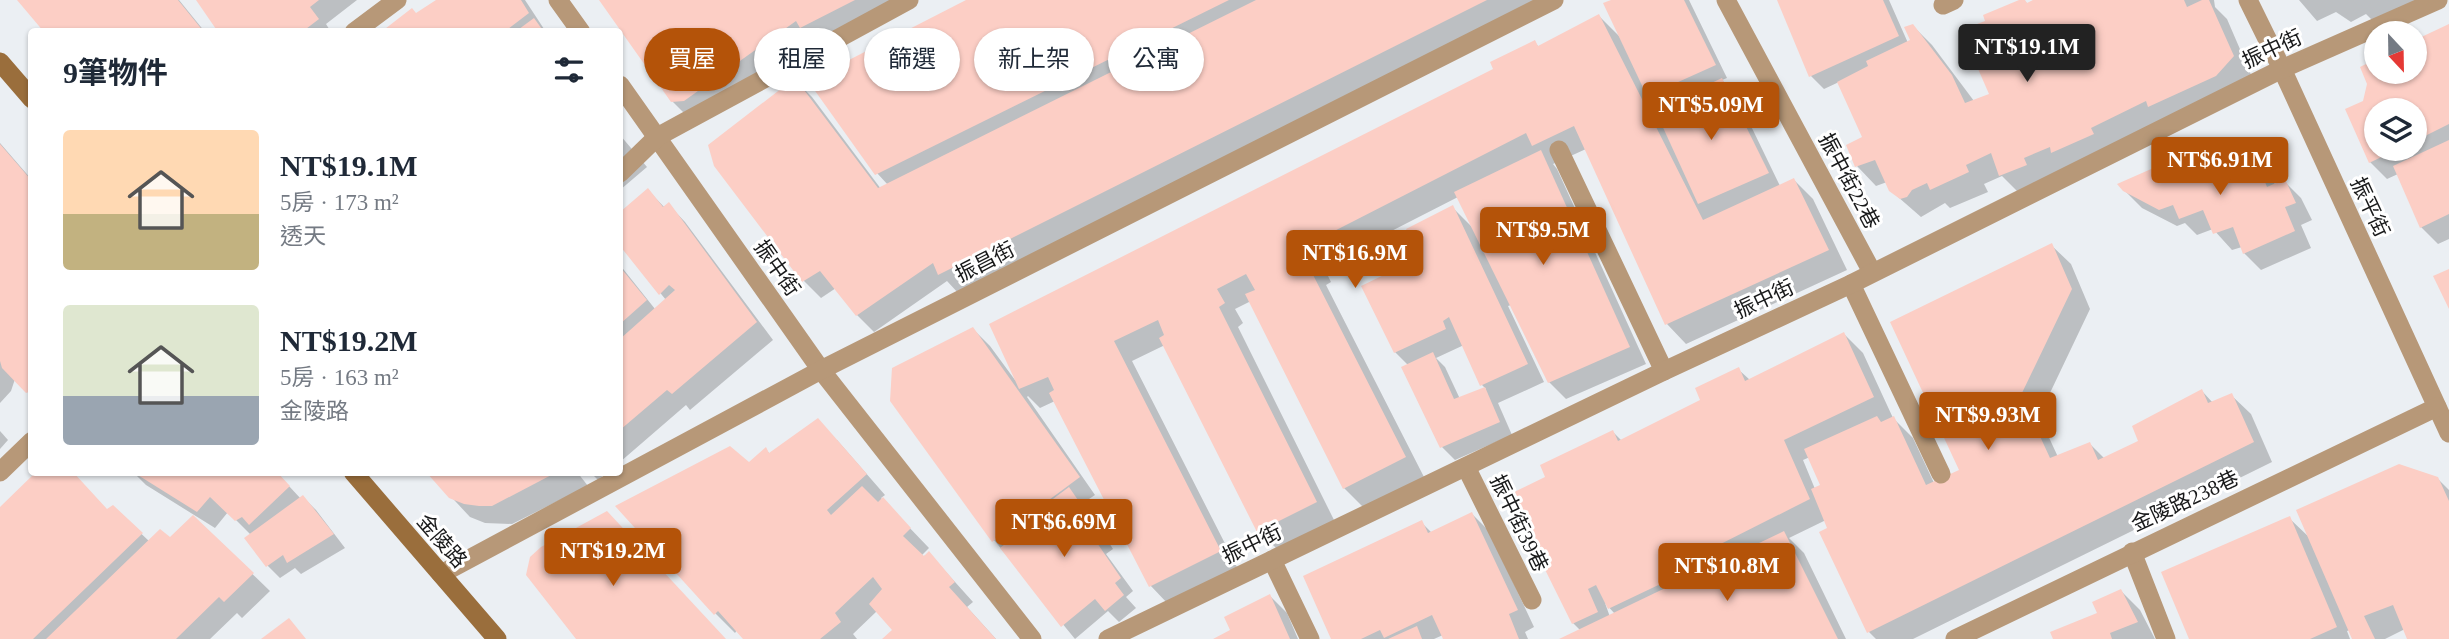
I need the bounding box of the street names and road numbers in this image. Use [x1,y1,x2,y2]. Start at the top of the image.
street label: 振中街 [2238,25,2306,73]
street label: 振中街22巷 [1814,129,1884,233]
street label: 振平街 [2346,173,2394,241]
street label: 振中街 [749,235,805,301]
street label: 振昌街 [951,237,1019,287]
street label: 振中街 [1730,275,1798,323]
street label: 金陵路238巷 [2128,466,2242,536]
street label: 振中街39巷 [1485,471,1553,575]
street label: 金陵路 [412,509,472,573]
street label: 振中街 [1218,519,1286,569]

